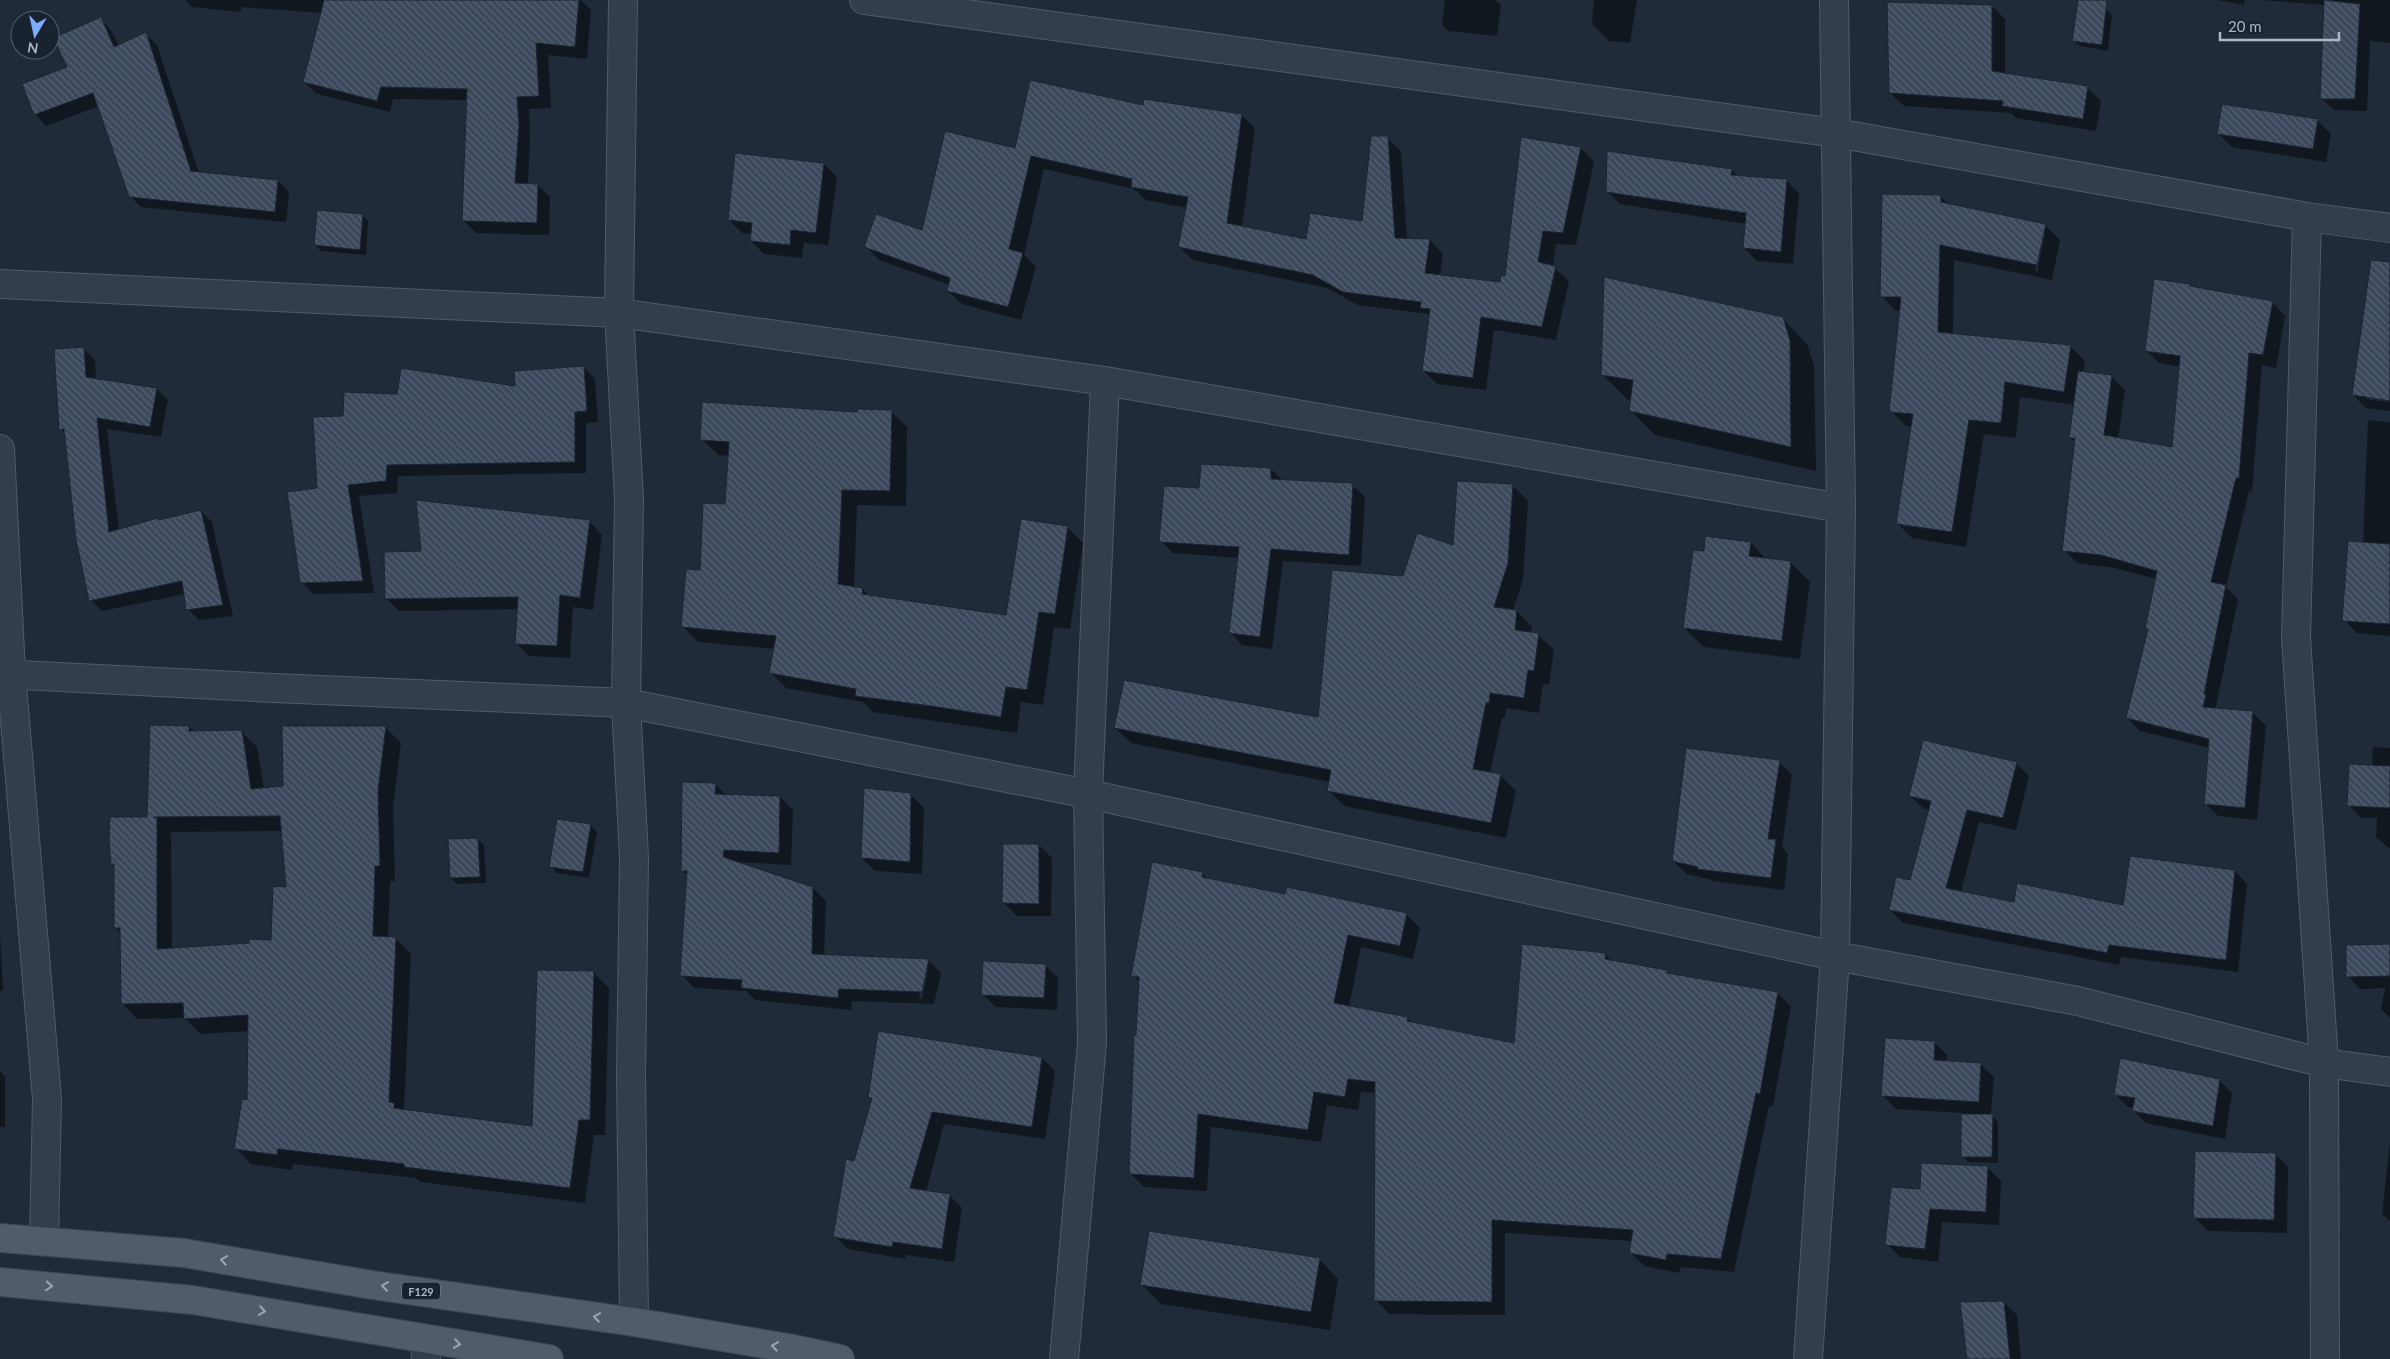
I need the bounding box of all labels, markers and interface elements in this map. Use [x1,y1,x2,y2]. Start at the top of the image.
north arrow [10,10,60,60]
scale bar [2220,10,2339,42]
text: 20 m [2228,17,2262,35]
text: N [26,39,40,58]
one-way arrow [220,1255,228,1266]
one-way arrow [45,1280,53,1291]
one-way arrow [380,1282,389,1292]
road number: F129 [402,1282,440,1300]
one-way arrow [258,1306,266,1316]
one-way arrow [593,1312,601,1323]
one-way arrow [452,1338,461,1348]
one-way arrow [771,1341,780,1351]

